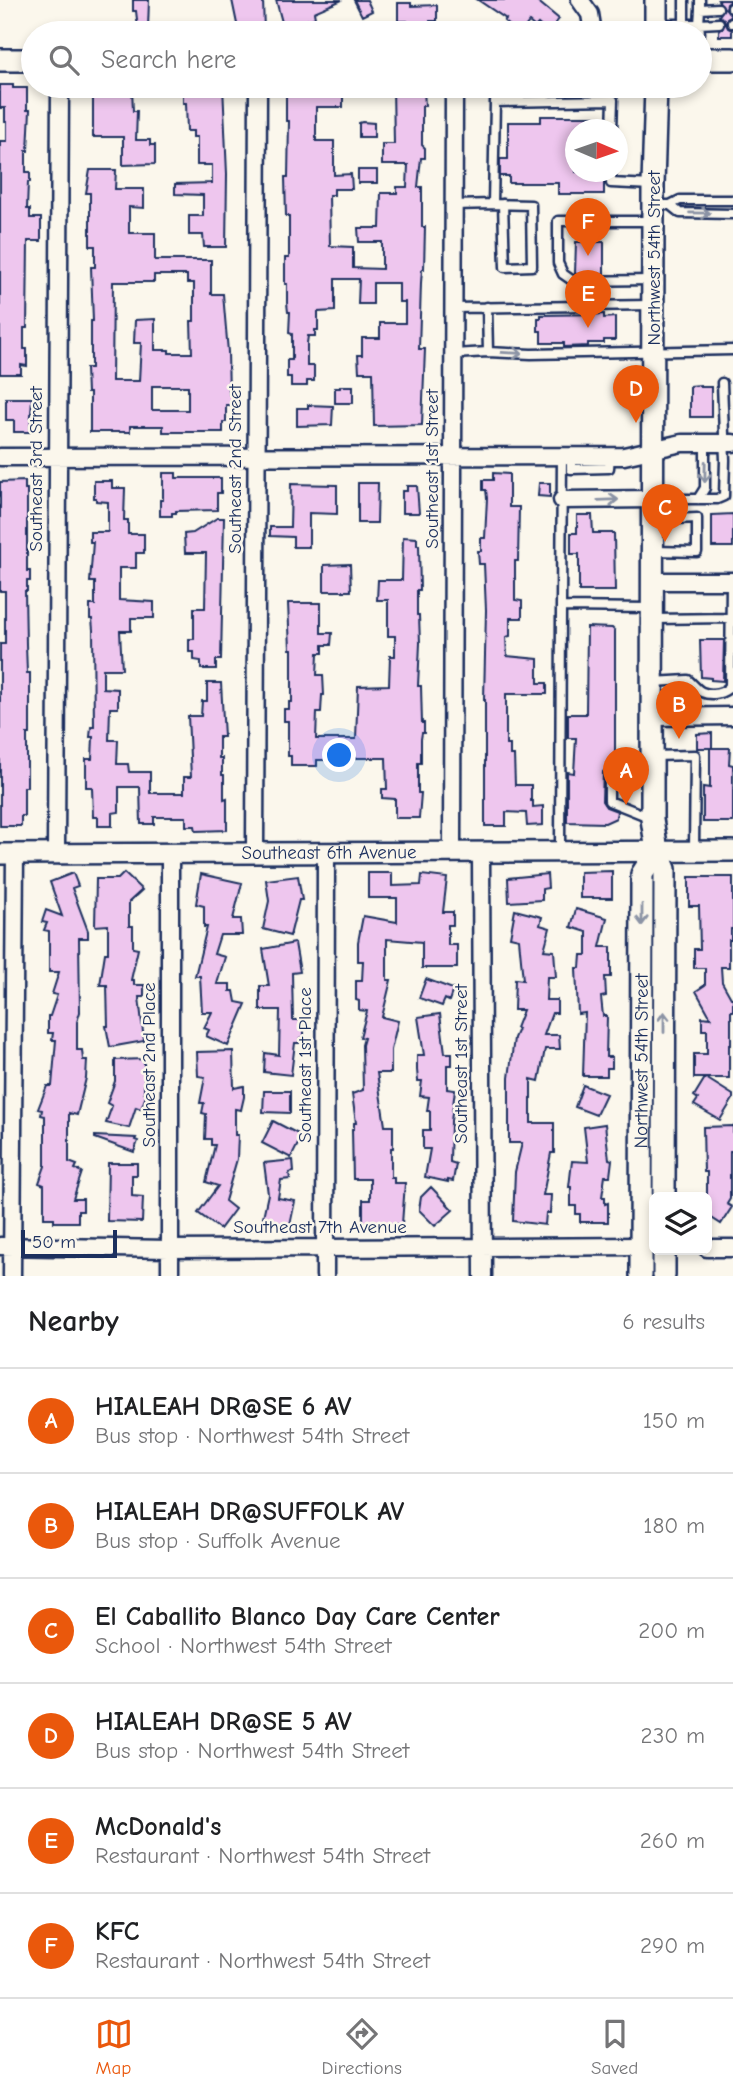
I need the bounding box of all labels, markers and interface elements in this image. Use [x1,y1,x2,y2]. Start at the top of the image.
search box [21,21,712,98]
icon: search [45,41,83,79]
text: Search here [101,45,236,75]
north arrow [565,119,628,182]
street label: Northwest 54th Street [643,170,665,345]
pin: F [565,198,611,256]
one-way arrow [688,206,711,220]
pin: E [565,270,611,328]
one-way arrow [500,347,523,360]
pin: D [613,365,659,423]
street label: Southeast 2nd Street [224,384,246,554]
street label: Southeast 3rd Street [25,386,47,552]
street label: Southeast 1st Street [421,389,443,549]
one-way arrow [698,460,712,483]
pin: C [642,484,688,542]
one-way arrow [596,493,619,506]
pin: B [656,681,702,739]
your location [322,738,356,772]
pin: A [603,747,649,805]
street label: Southeast 6th Avenue [241,841,417,864]
one-way arrow [635,903,649,926]
street label: Northwest 54th Street [630,973,653,1149]
street label: Southeast 2nd Place [138,982,160,1148]
street label: Southeast 1st Street [450,984,472,1144]
street label: Southeast 1st Place [294,987,316,1143]
one-way arrow [658,1011,671,1034]
map controls [649,1192,712,1255]
button: layers [649,1192,712,1255]
street label: Southeast 7th Avenue [233,1216,407,1238]
scale bar [21,1227,117,1259]
text: 50 m [32,1231,76,1253]
text: Nearby [28,1304,119,1339]
text: 6 results [622,1308,705,1335]
text: HIALEAH DR@SE 6 AV [95,1392,351,1422]
text: A [45,1407,57,1434]
text: 150 m [643,1407,705,1434]
text: Bus stop · Northwest 54th Street [95,1422,409,1449]
text: HIALEAH DR@SUFFOLK AV [95,1497,404,1527]
text: B [44,1512,58,1539]
text: 180 m [643,1512,705,1539]
text: Bus stop · Suffolk Avenue [95,1527,340,1554]
text: El Caballito Blanco Day Care Center [95,1602,500,1632]
text: C [44,1617,58,1644]
text: 200 m [638,1617,705,1644]
text: School · Northwest 54th Street [95,1632,392,1659]
text: HIALEAH DR@SE 5 AV [95,1707,352,1737]
text: D [44,1722,58,1749]
text: 230 m [641,1722,705,1749]
text: Bus stop · Northwest 54th Street [95,1737,409,1764]
text: McDonald's [95,1812,221,1842]
text: E [44,1827,58,1854]
text: 260 m [640,1827,705,1854]
text: Restaurant · Northwest 54th Street [95,1842,430,1869]
text: KFC [95,1917,139,1947]
text: F [44,1932,58,1959]
text: 290 m [640,1932,705,1959]
text: Restaurant · Northwest 54th Street [95,1947,430,1974]
tab: Map [95,2015,133,2079]
tab: Directions [322,2015,402,2079]
tab: Saved [591,2015,638,2079]

